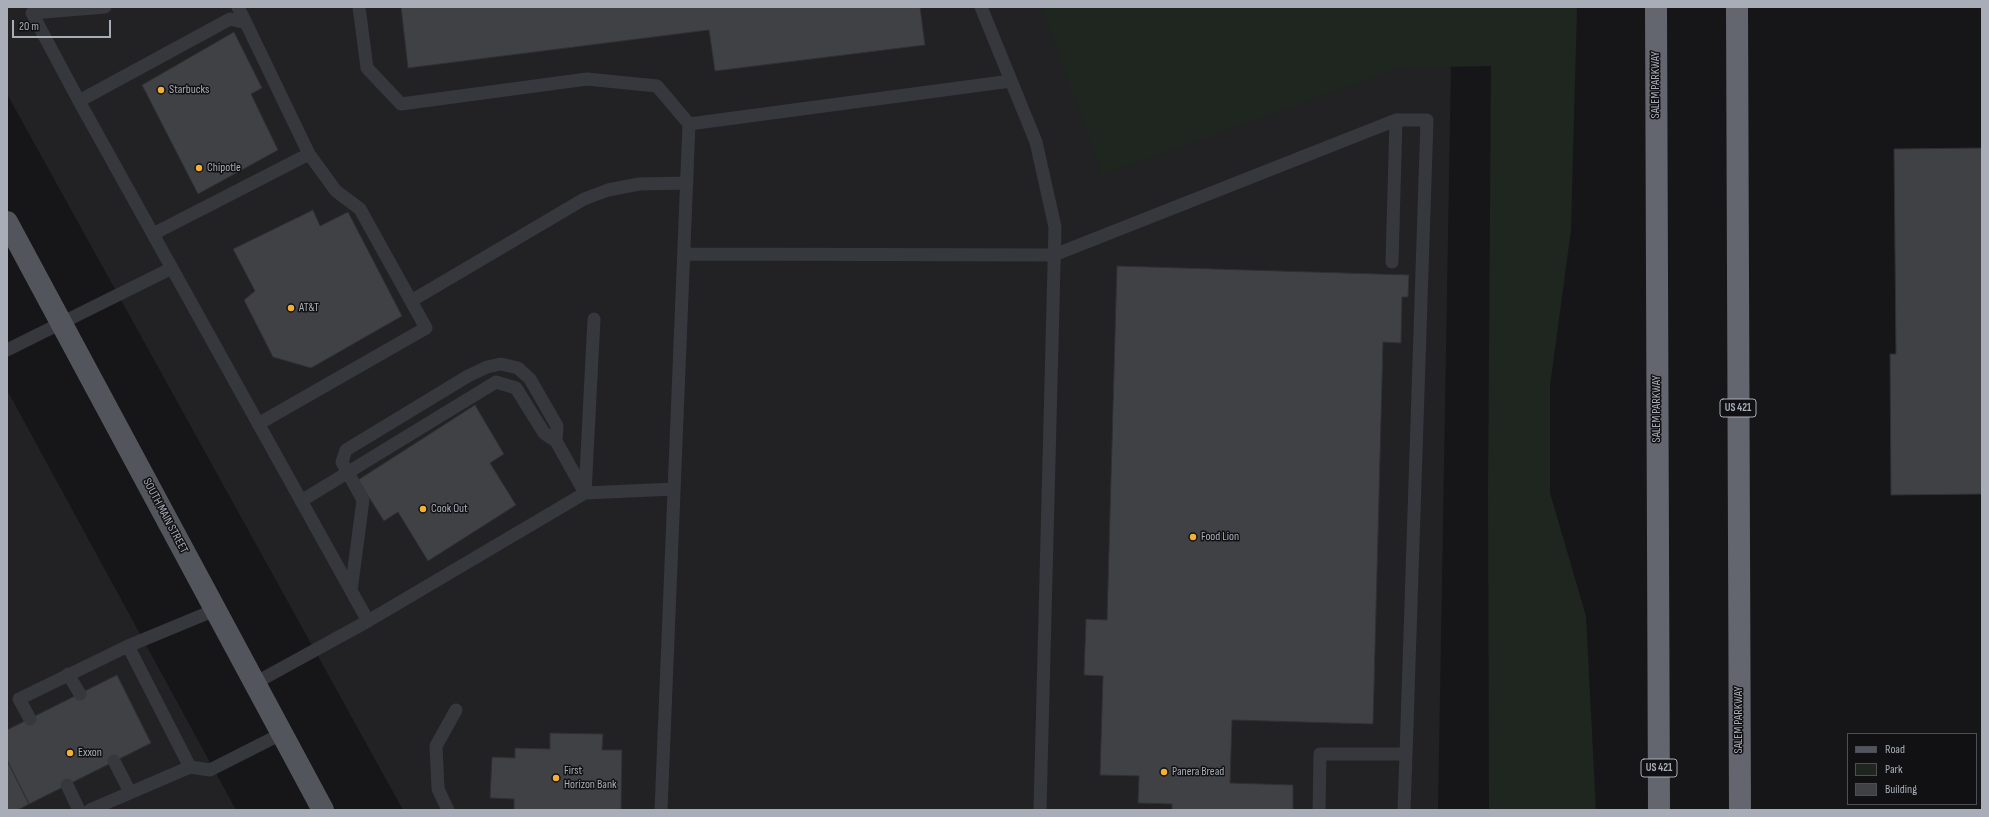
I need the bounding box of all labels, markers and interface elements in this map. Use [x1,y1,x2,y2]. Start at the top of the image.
scale bar [14,12,113,38]
text: 20 m [19,19,39,34]
street label: SALEM PARKWAY [1649,52,1663,118]
place label: Starbucks [169,83,209,97]
marker: Starbucks [156,85,166,95]
place label: Chipotle [207,161,241,175]
marker: Chipotle [194,163,204,173]
place label: AT&T [299,301,319,315]
marker: AT&T [286,303,296,313]
street label: SALEM PARKWAY [1650,376,1664,442]
road number: US 421 [1720,399,1756,417]
street label: SOUTH MAIN STREET [139,476,191,556]
place label: Cook Out [431,502,468,516]
marker: Cook Out [418,504,428,514]
place label: Food Lion [1201,530,1239,544]
marker: Food Lion [1188,532,1198,542]
street label: SALEM PARKWAY [1732,687,1746,753]
legend [1847,733,1977,805]
text: Road [1885,742,1905,757]
place label: Exxon [78,746,102,760]
marker: Exxon [65,748,75,758]
road number: US 421 [1641,759,1677,777]
text: Park [1885,762,1903,777]
place label: First Horizon Bank [564,764,617,792]
place label: Panera Bread [1172,765,1224,779]
marker: Panera Bread [1159,767,1169,777]
marker: First Horizon Bank [551,773,561,783]
text: Building [1885,782,1917,797]

